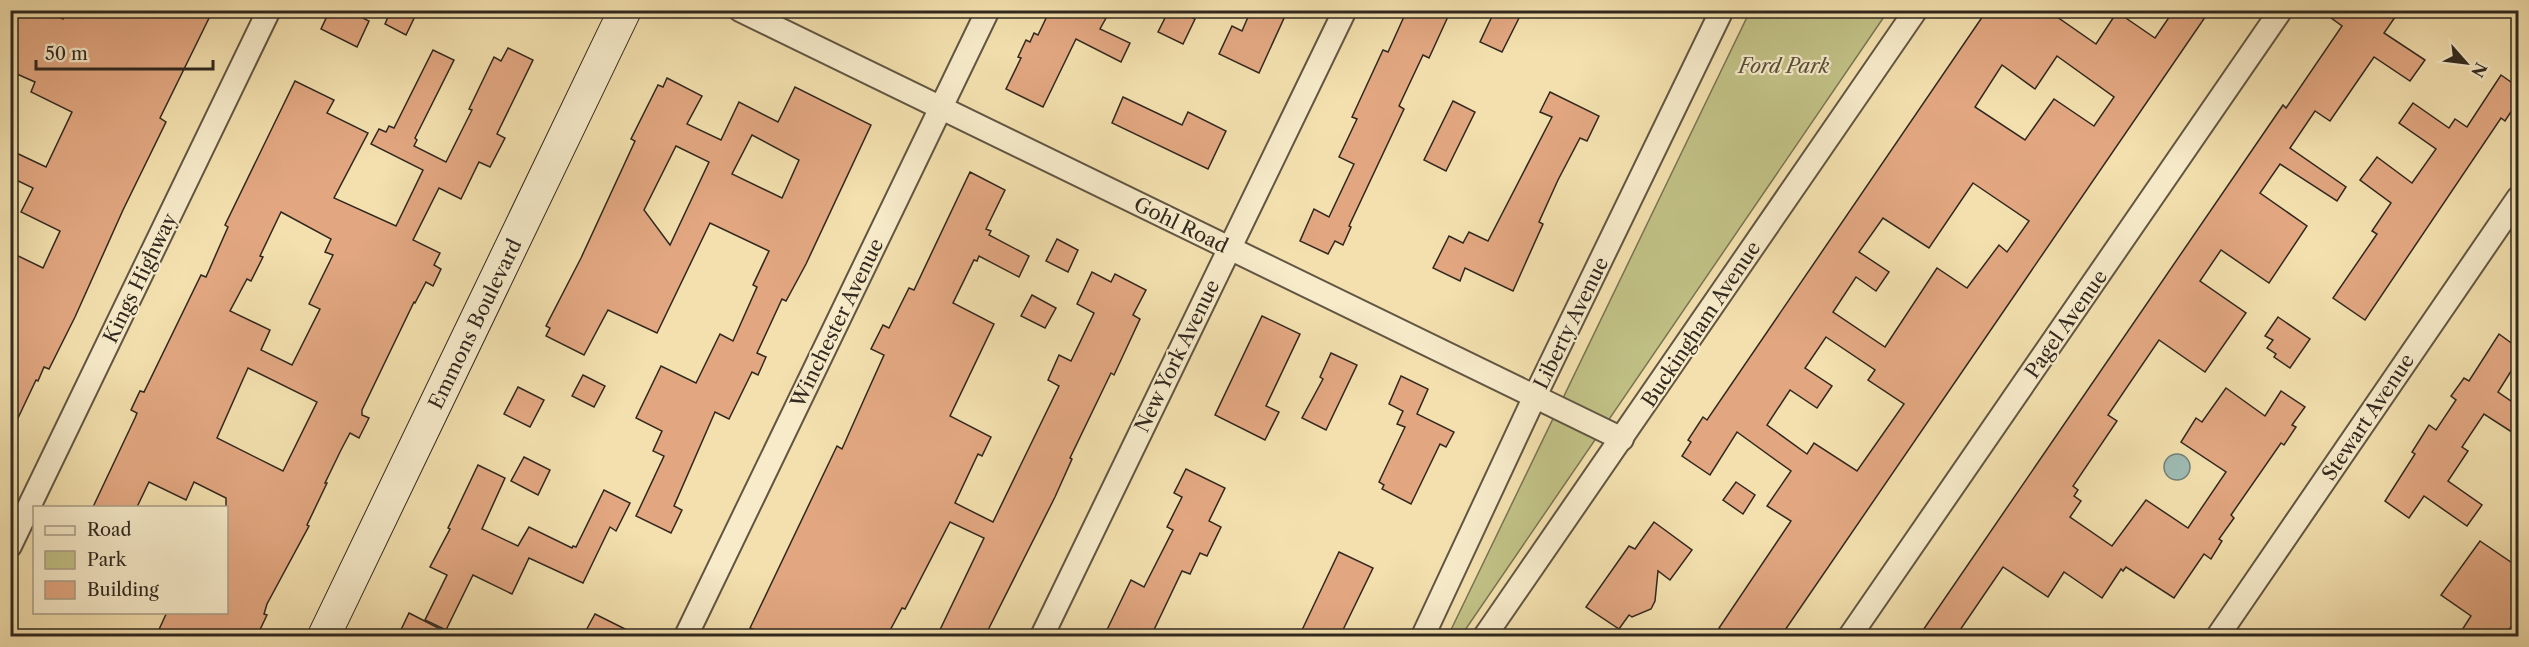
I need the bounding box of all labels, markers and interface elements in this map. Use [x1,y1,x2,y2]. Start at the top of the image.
scale bar [36,33,213,71]
north arrow [2436,33,2496,93]
text: 50 m [45,43,88,65]
park label: Ford Park [1737,54,1830,78]
text: N [2467,59,2491,81]
street label: Gohl Road [1130,192,1232,258]
street label: Kings Highway [98,208,182,347]
street label: Emmons Boulevard [423,235,527,413]
street label: Winchester Avenue [785,235,888,412]
street label: Buckingham Avenue [1637,237,1765,411]
street label: Liberty Avenue [1529,253,1613,393]
street label: Pagel Avenue [2020,265,2112,383]
street label: New York Avenue [1130,276,1224,436]
street label: Stewart Avenue [2317,349,2419,485]
legend [33,506,228,614]
text: Road [87,519,132,541]
text: Park [87,549,128,571]
text: Building [87,579,159,601]

